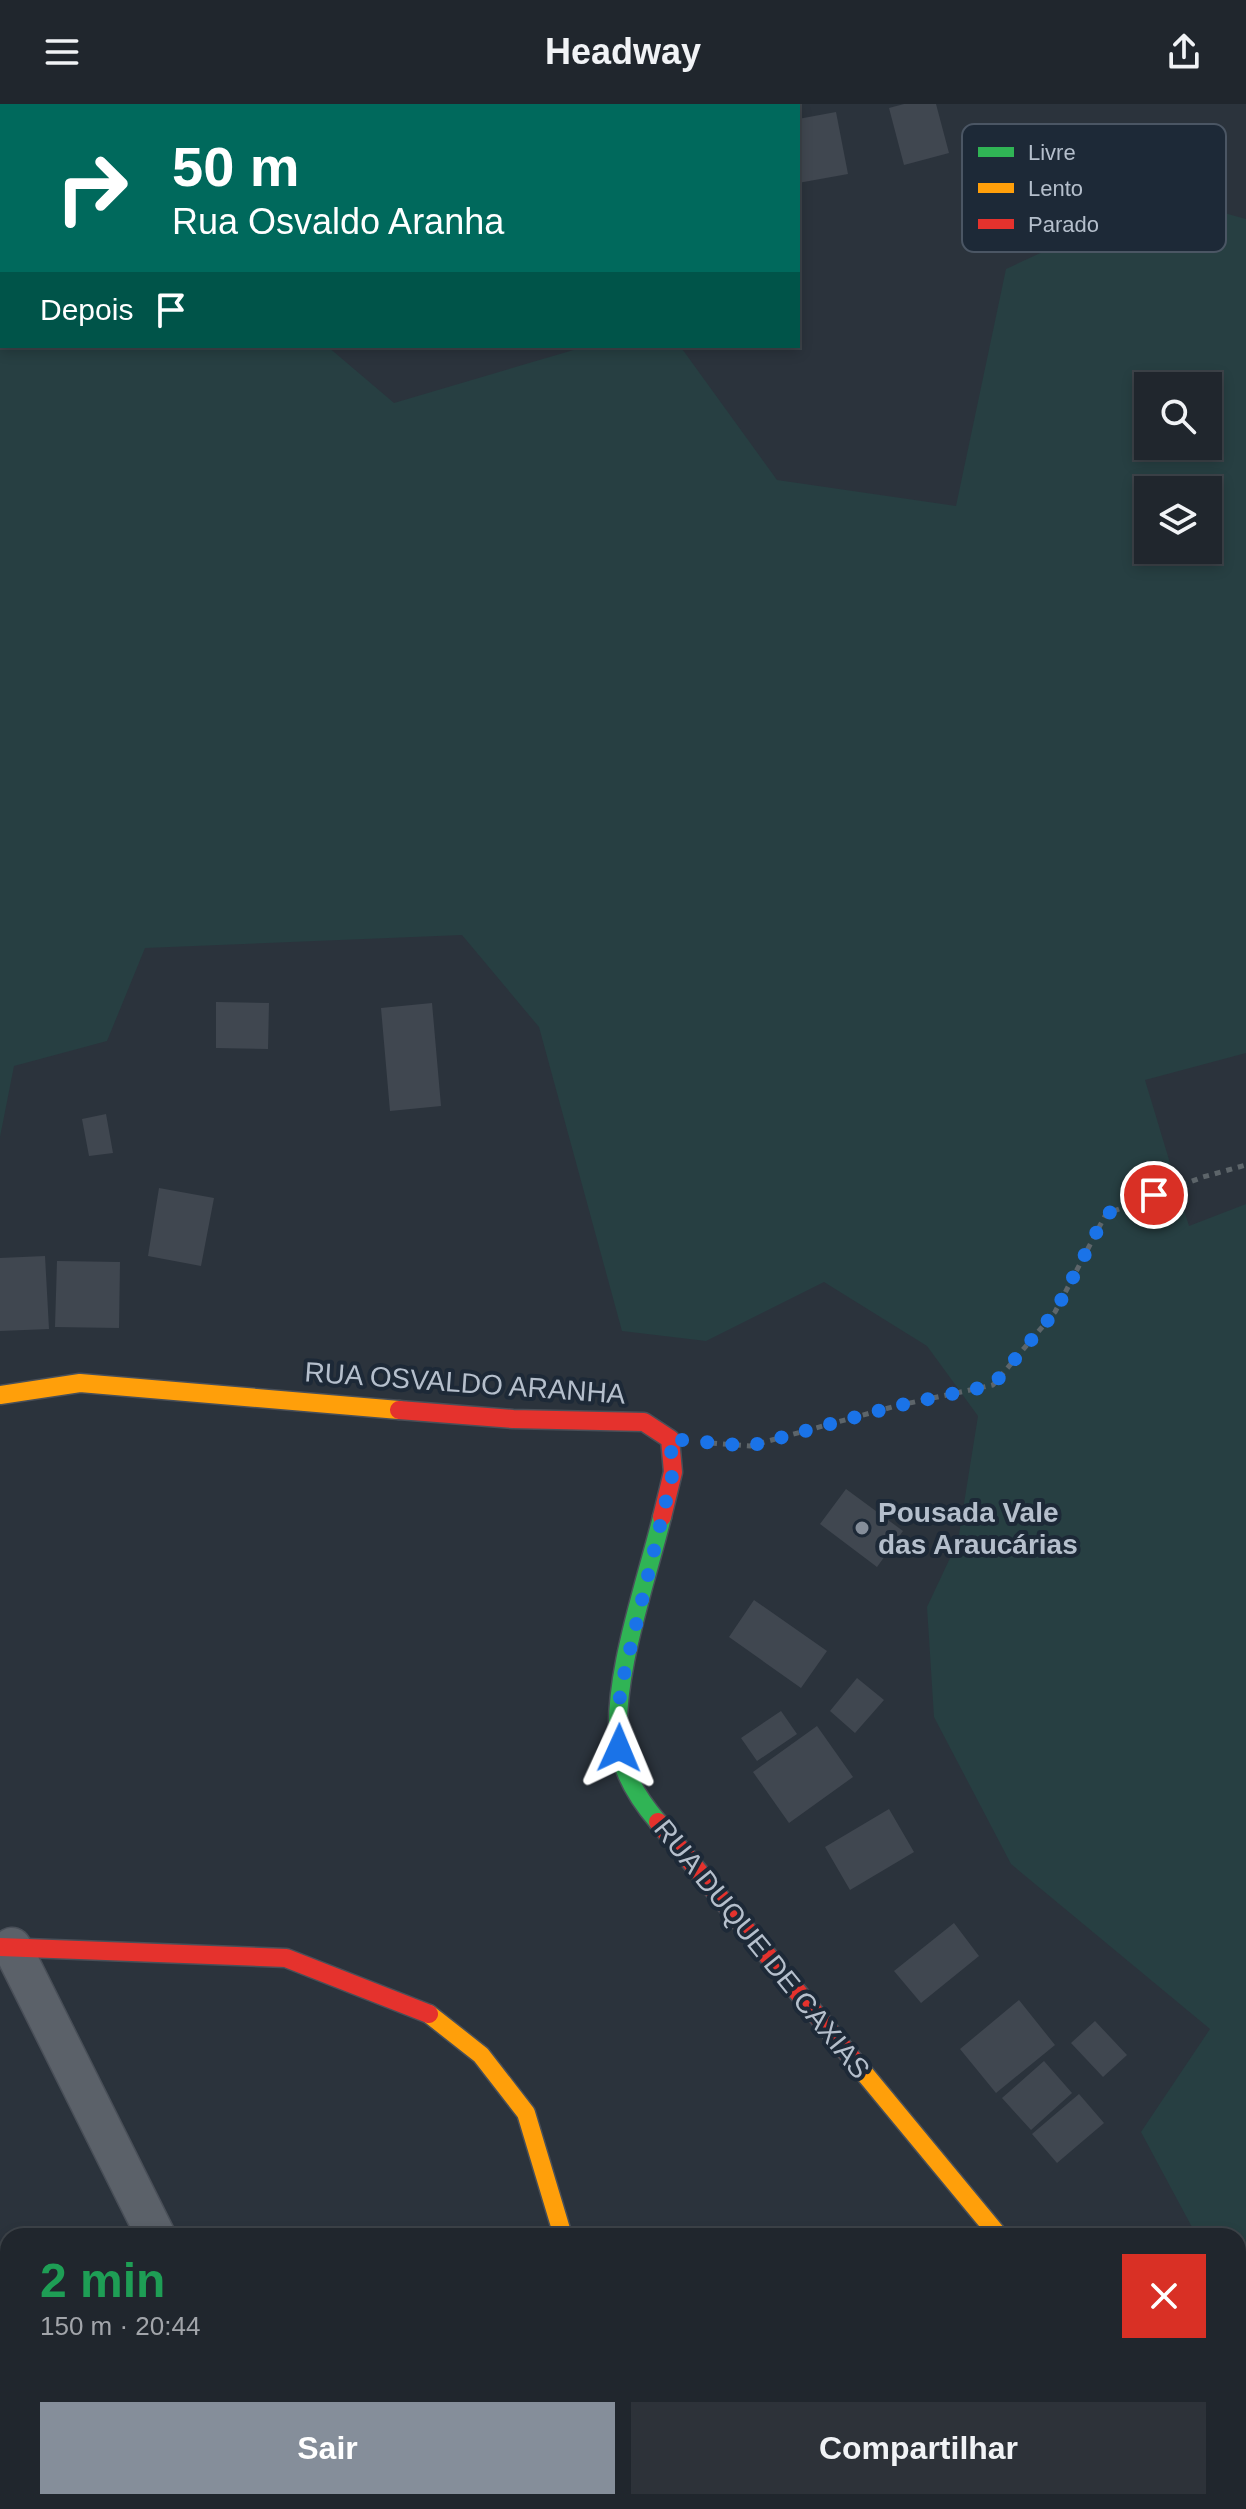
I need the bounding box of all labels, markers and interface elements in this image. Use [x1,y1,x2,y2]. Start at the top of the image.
icon: menu [40,30,84,74]
icon: share [1162,30,1206,74]
text: Headway [545,31,701,72]
legend [962,124,1226,252]
text: 50 m [172,135,300,198]
icon: right [40,136,144,240]
text: Livre [1028,140,1076,165]
text: Lento [1028,176,1083,201]
text: Rua Osvaldo Aranha [172,201,504,242]
text: Parado [1028,212,1099,237]
icon: arrive [149,288,193,332]
text: Depois [40,293,133,326]
map controls [1134,372,1222,564]
button: search [1134,372,1222,460]
button: layers [1134,476,1222,564]
pin [1120,1161,1188,1229]
icon: arrive [1132,1173,1176,1217]
street label: RUA OSVALDO ARANHA [304,1356,627,1410]
place label: Pousada Vale das Araucárias [878,1497,1078,1560]
marker: Pousada Vale das Araucárias [853,1519,871,1537]
position arrow [577,1706,661,1790]
street label: RUA DUQUE DE CAXIAS [648,1813,876,2085]
text: 2 min [40,2254,165,2307]
button: close [1122,2254,1206,2338]
text: 150 m · 20:44 [40,2311,200,2341]
button: Sair [40,2402,615,2494]
button: Compartilhar [631,2402,1206,2494]

